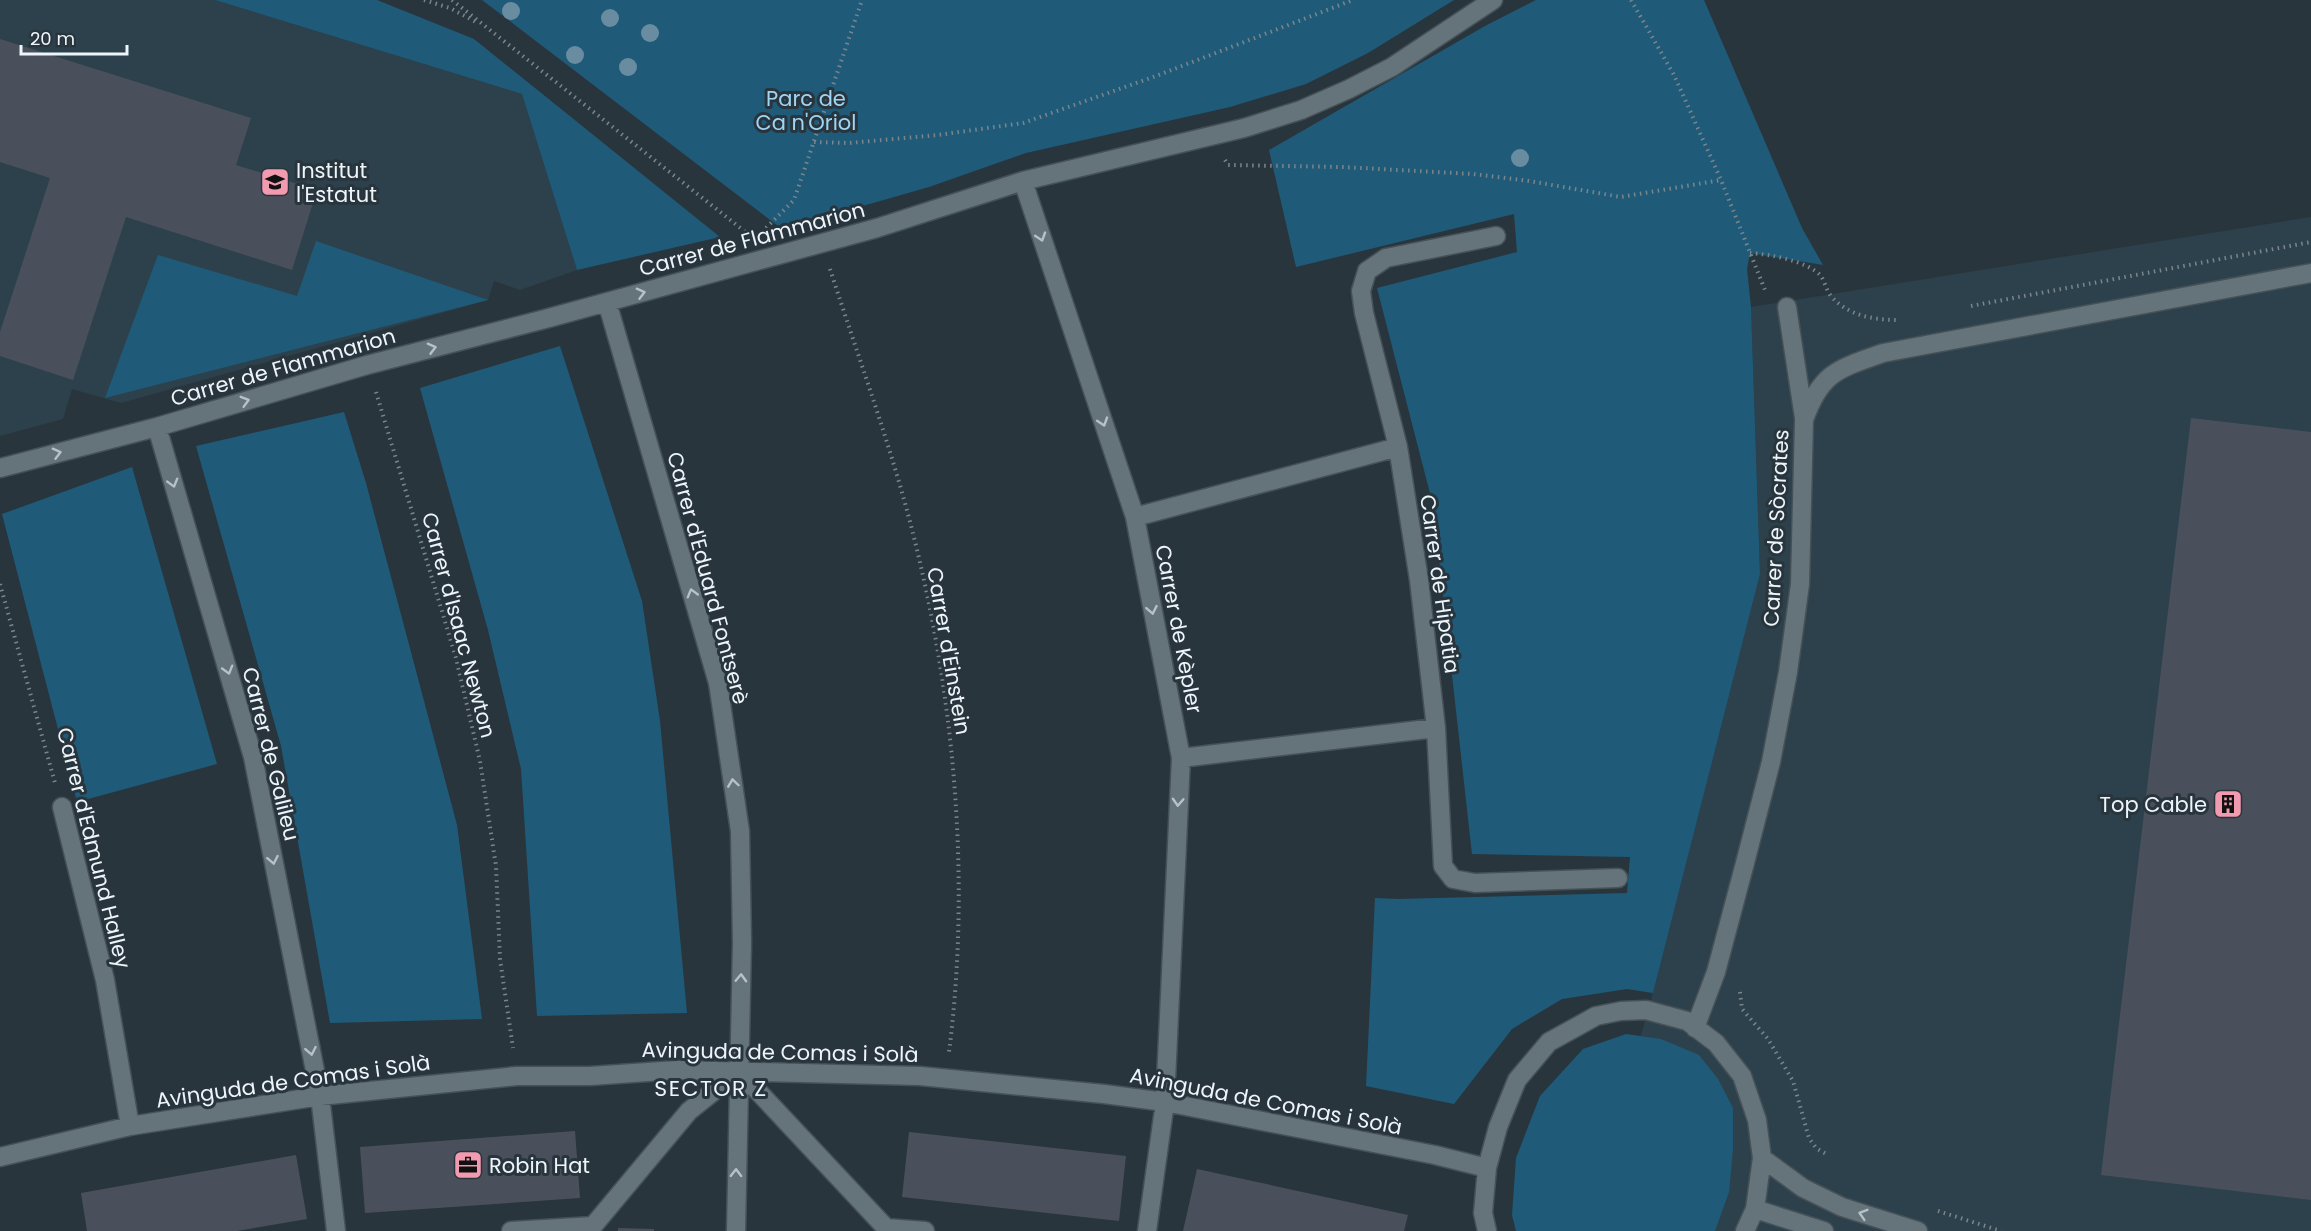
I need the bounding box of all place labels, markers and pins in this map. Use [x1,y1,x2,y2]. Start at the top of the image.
place label: Institut l'Estatut [296,156,377,209]
school or university icon: Institut l'Estatut [259,166,291,198]
building icon: Top Cable [2212,788,2244,820]
place label: Top Cable [2100,790,2207,819]
office icon: Robin Hat [452,1149,484,1181]
place label: Robin Hat [489,1151,590,1180]

